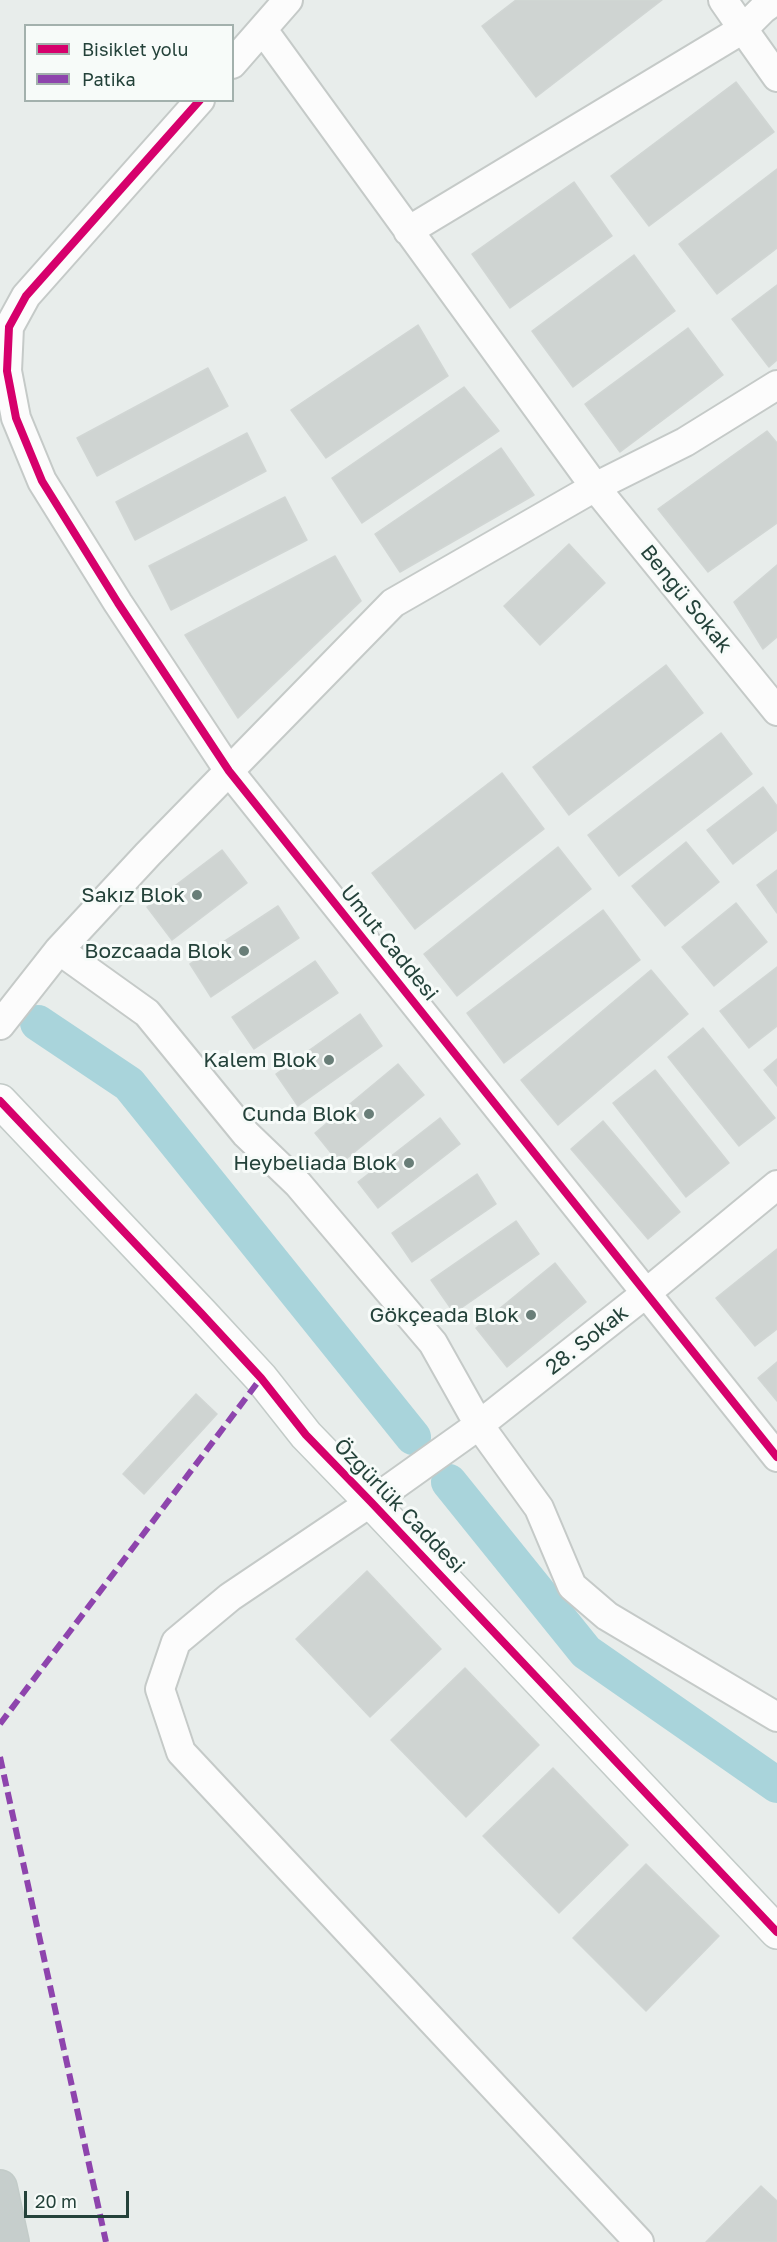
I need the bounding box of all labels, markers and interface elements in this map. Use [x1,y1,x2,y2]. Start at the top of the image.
legend [24,24,234,102]
text: Bisiklet yolu [82,38,188,60]
text: Patika [82,68,136,90]
street label: Bengü Sokak [635,540,737,658]
street label: Umut Caddesi [335,880,443,1006]
place label: Sakız Blok [81,882,185,908]
marker: Sakız Blok [190,888,204,902]
place label: Bozcaada Blok [84,938,232,964]
marker: Bozcaada Blok [237,944,251,958]
place label: Kalem Blok [203,1047,317,1073]
marker: Kalem Blok [322,1053,336,1067]
place label: Cunda Blok [242,1101,357,1127]
marker: Cunda Blok [362,1107,376,1121]
place label: Heybeliada Blok [233,1150,397,1176]
marker: Heybeliada Blok [402,1156,416,1170]
street label: 28. Sokak [541,1300,633,1380]
place label: Gökçeada Blok [370,1302,519,1328]
marker: Gökçeada Blok [524,1308,538,1322]
street label: Özgürlük Caddesi [328,1433,470,1579]
scale bar [27,2179,132,2217]
text: 20 m [35,2190,77,2212]

